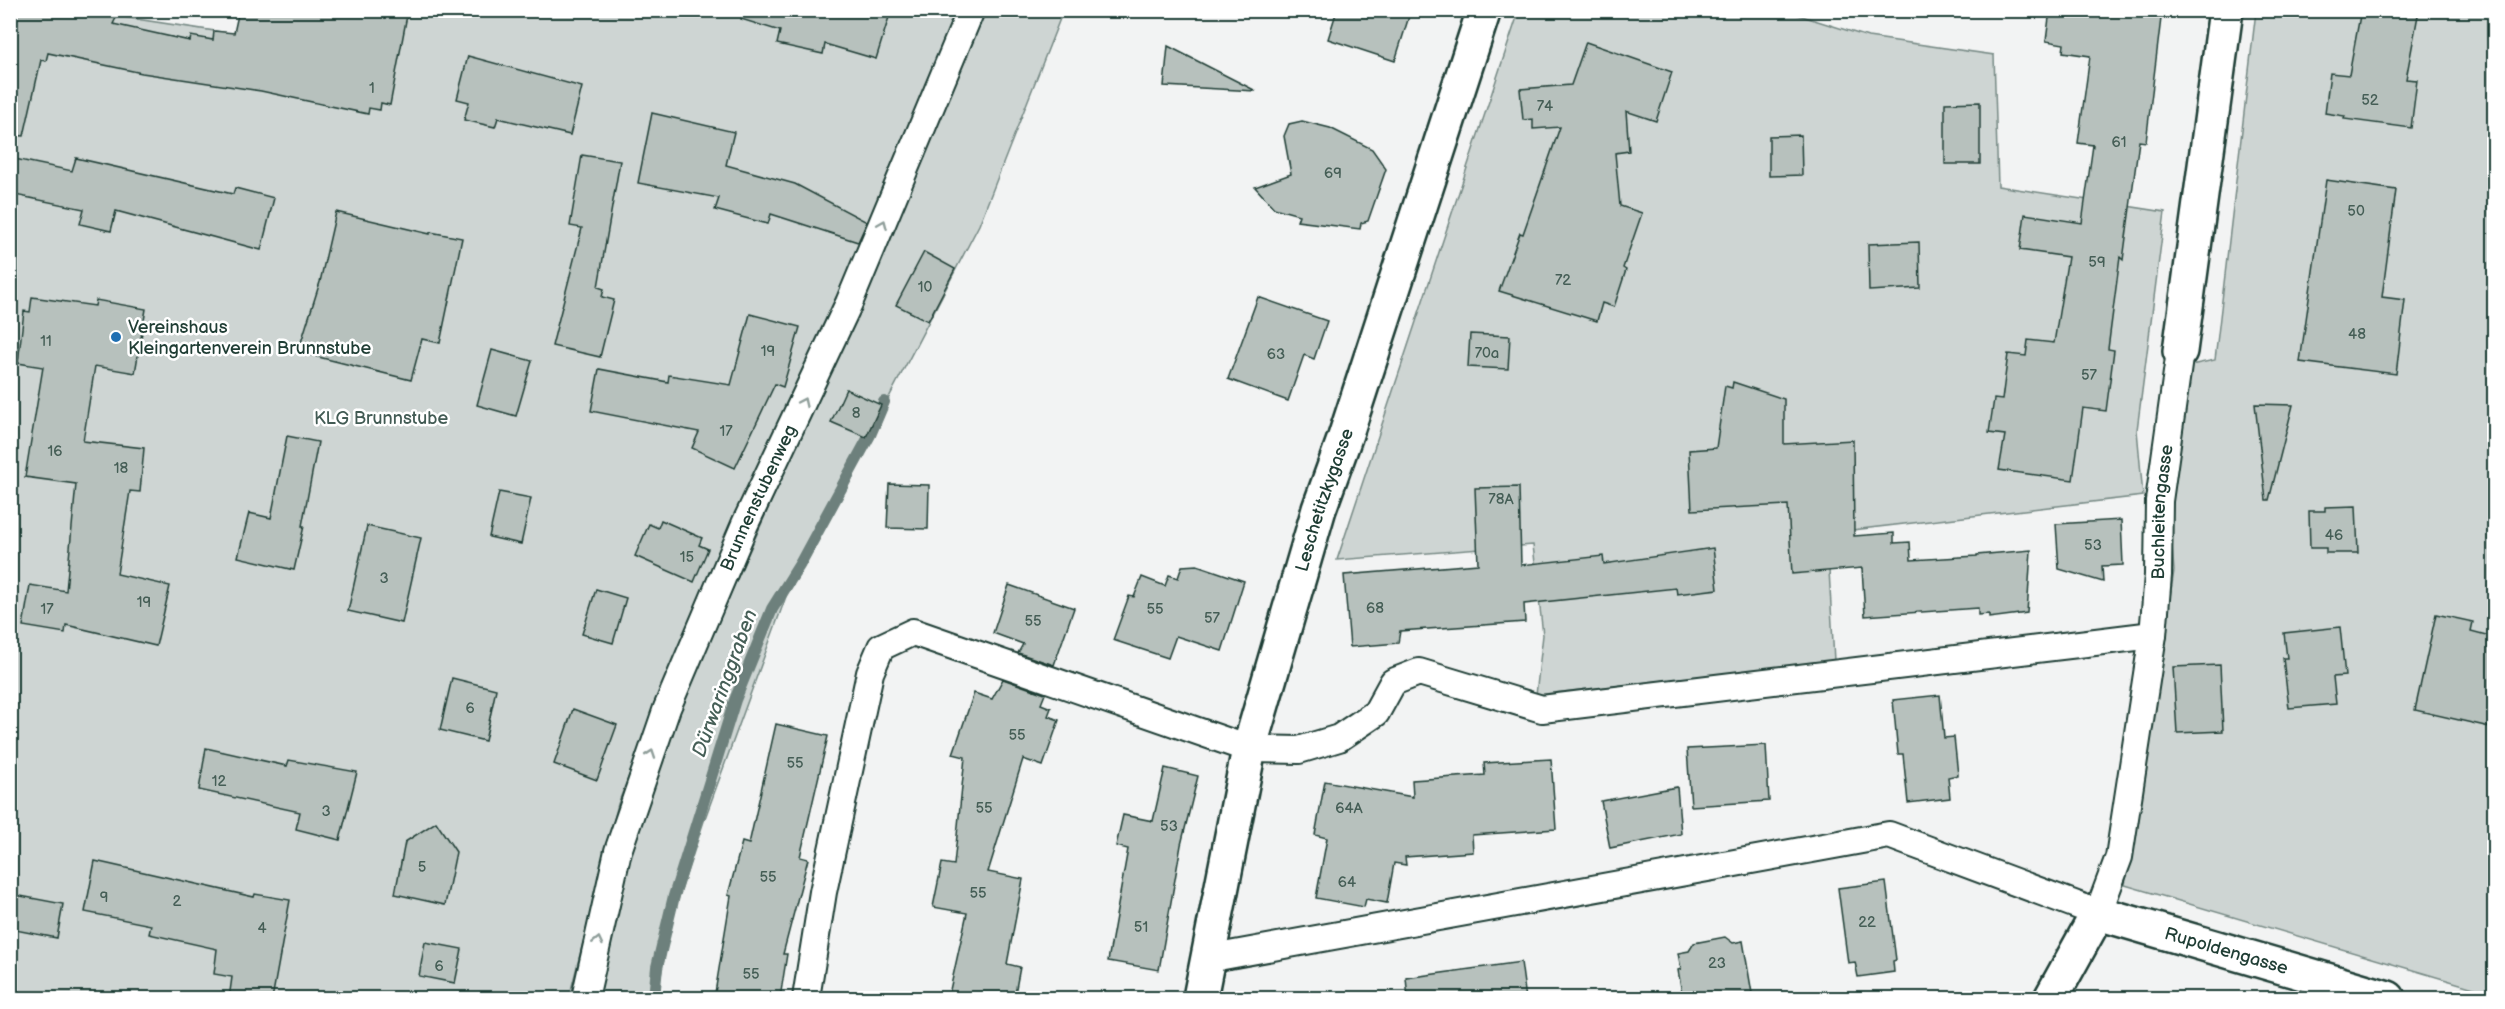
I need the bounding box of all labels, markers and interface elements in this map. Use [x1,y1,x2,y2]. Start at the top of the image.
house number: 1 [369,79,375,98]
house number: 52 [2361,91,2379,110]
house number: 74 [1537,97,1553,116]
house number: 61 [2112,133,2126,152]
house number: 69 [1324,164,1342,183]
house number: 50 [2347,202,2365,221]
one-way arrow [876,219,888,230]
house number: 59 [2088,253,2106,272]
house number: 72 [1555,271,1571,290]
house number: 10 [918,278,932,297]
place label: Vereinshaus Kleingartenverein Brunnstube [128,317,371,359]
house number: 48 [2348,325,2366,344]
marker: Vereinshaus Kleingartenverein Brunnstube [109,330,123,344]
house number: 11 [40,332,52,351]
house number: 19 [761,342,775,361]
house number: 70a [1475,344,1499,363]
house number: 63 [1267,345,1285,364]
house number: 57 [2081,366,2098,385]
one-way arrow [795,397,807,408]
house number: 8 [852,404,861,423]
park label: KLG Brunnstube [314,408,448,429]
street label: Brunnenstubenweg [716,422,801,574]
house number: 17 [719,422,733,441]
street label: Leschetitzkygasse [1291,426,1358,574]
house number: 16 [48,442,62,461]
street label: Buchleitengasse [2148,443,2178,580]
house number: 18 [114,459,129,478]
house number: 78A [1488,490,1514,509]
house number: 46 [2325,526,2343,545]
house number: 53 [2084,536,2102,555]
house number: 15 [680,548,694,567]
house number: 3 [379,569,389,588]
house number: 19 [137,593,151,612]
house number: 68 [1366,599,1384,618]
house number: 17 [40,600,54,619]
house number: 55 [1146,600,1164,619]
water label: Dürwaringgraben [687,606,763,760]
house number: 57 [1204,609,1221,628]
house number: 55 [1024,612,1042,631]
house number: 6 [465,699,475,718]
house number: 55 [1008,726,1026,745]
one-way arrow [644,749,656,760]
house number: 55 [786,754,804,773]
house number: 12 [212,772,226,791]
house number: 55 [975,799,993,818]
house number: 64A [1335,799,1364,818]
house number: 3 [321,802,331,821]
house number: 53 [1160,817,1178,836]
house number: 5 [418,858,426,877]
house number: 55 [759,868,777,887]
house number: 64 [1338,873,1356,892]
house number: 55 [969,884,987,903]
house number: 9 [100,888,108,907]
house number: 2 [173,892,182,911]
house number: 22 [1858,913,1876,932]
house number: 51 [1134,918,1148,937]
house number: 4 [257,919,267,938]
street label: Rupoldengasse [2162,923,2291,979]
one-way arrow [590,937,603,947]
house number: 23 [1708,954,1726,973]
house number: 6 [434,957,444,976]
house number: 55 [742,965,760,984]

